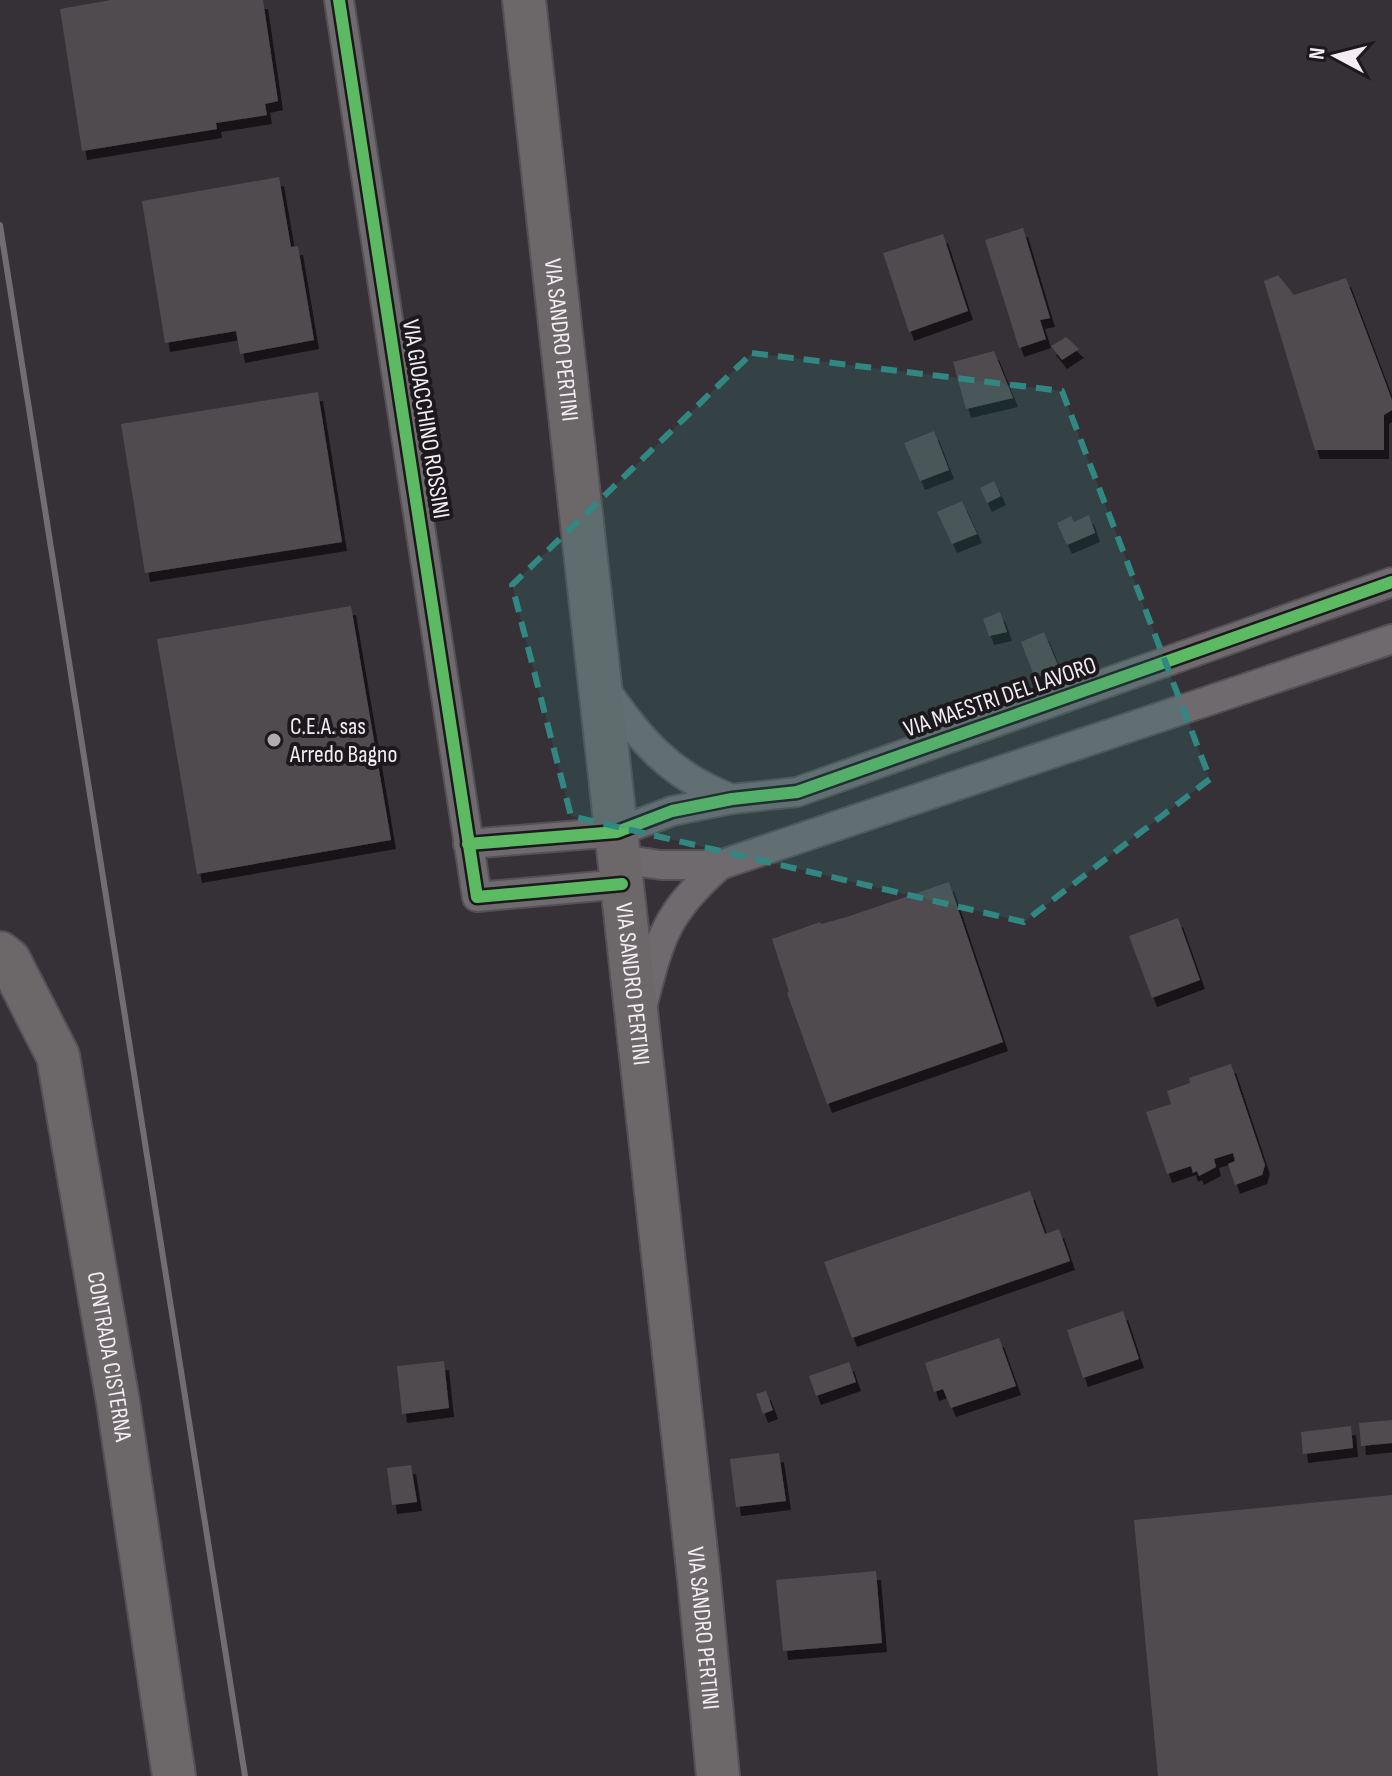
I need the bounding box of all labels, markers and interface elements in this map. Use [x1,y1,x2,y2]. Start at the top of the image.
north arrow [1296,16,1376,96]
text: N [1304,46,1332,61]
street label: VIA SANDRO PERTINI [538,257,585,423]
street label: VIA GIOACCHINO ROSSINI [396,317,456,521]
street label: VIA MAESTRI DEL LAVORO [900,650,1100,744]
place label: C.E.A. sas Arredo Bagno [289,712,397,769]
marker: C.E.A. sas Arredo Bagno [265,731,283,749]
street label: VIA SANDRO PERTINI [610,901,656,1067]
street label: CONTRADA CISTERNA [81,1269,138,1444]
street label: VIA SANDRO PERTINI [681,1545,726,1711]

